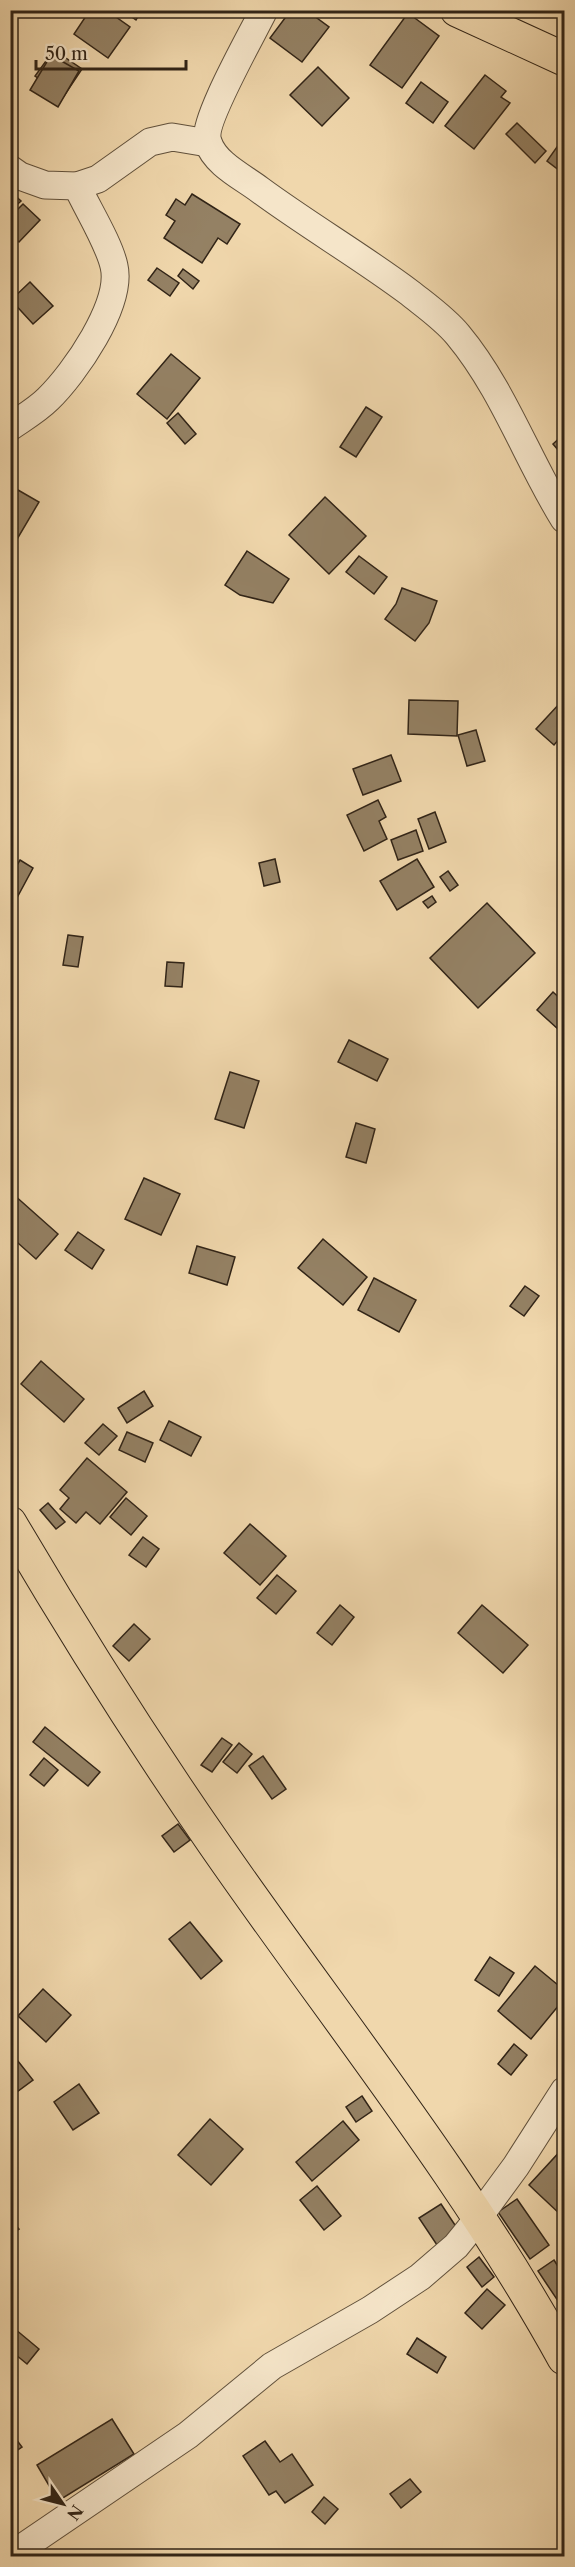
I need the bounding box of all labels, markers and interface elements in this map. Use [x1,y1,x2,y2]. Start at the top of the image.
scale bar [36,33,186,71]
text: 50 m [45,43,88,65]
north arrow [33,2474,93,2534]
text: N [63,2501,87,2524]

